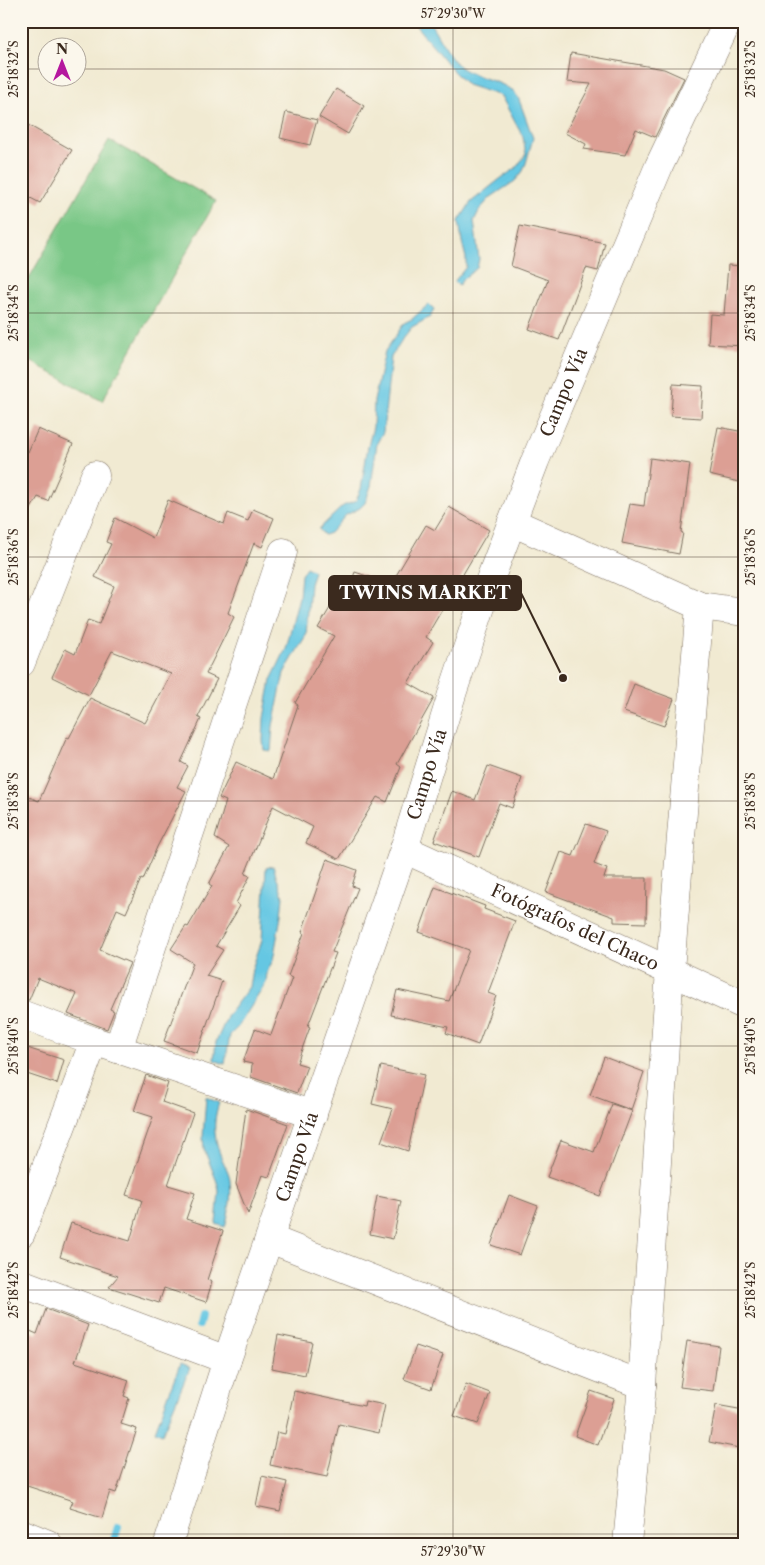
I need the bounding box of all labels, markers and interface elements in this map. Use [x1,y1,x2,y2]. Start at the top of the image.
text: 57°29'30"W [421,6,486,21]
north arrow [38,38,88,88]
text: 25°18'32"S [6,40,21,98]
text: N [56,40,68,58]
text: 25°18'32"S [743,40,758,98]
text: 25°18'34"S [6,284,21,342]
text: 25°18'34"S [743,284,758,342]
street label: Campo Vía [535,344,592,440]
text: 25°18'36"S [6,528,21,586]
text: 25°18'36"S [743,528,758,586]
callout: TWINS MARKET [329,576,521,610]
text: TWINS MARKET [339,581,511,604]
street label: Campo Vía [403,726,452,823]
text: 25°18'38"S [6,772,21,830]
text: 25°18'38"S [743,772,758,830]
street label: Fotógrafos del Chaco [487,879,662,975]
text: 25°18'40"S [6,1017,21,1075]
text: 25°18'40"S [743,1017,758,1075]
street label: Campo Vía [271,1108,323,1205]
text: 25°18'42"S [6,1261,21,1319]
text: 25°18'42"S [743,1261,758,1319]
text: 57°29'30"W [421,1544,486,1559]

